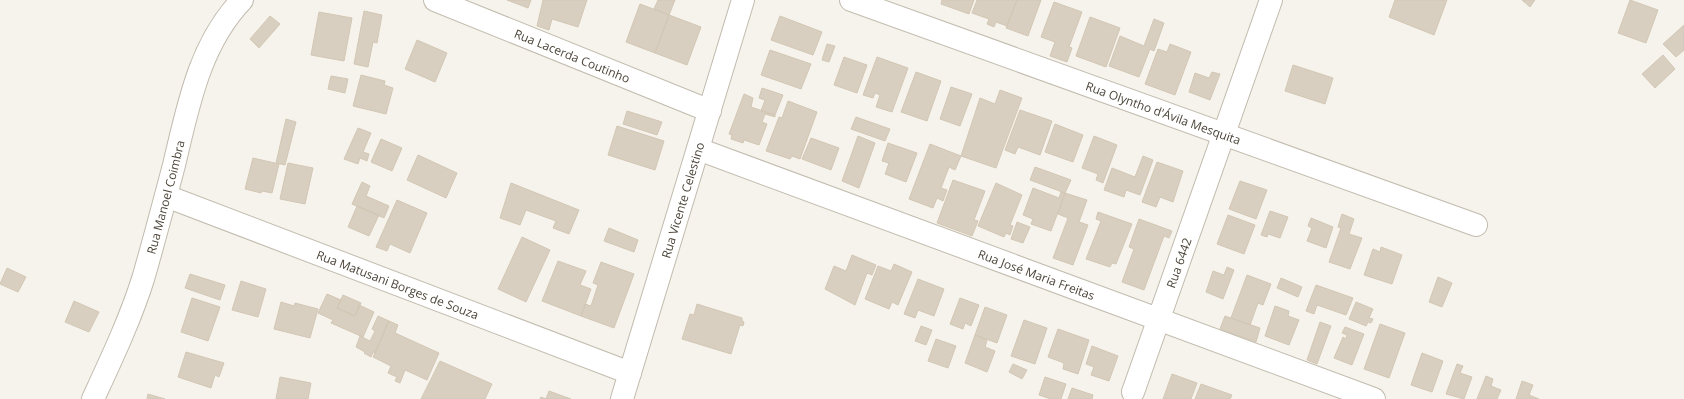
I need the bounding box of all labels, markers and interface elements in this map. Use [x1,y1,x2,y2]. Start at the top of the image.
street label: Rua Lacerda Coutinho [512,24,633,86]
street label: Rua Olyntho d'Ávila Mesquita [1083,77,1243,148]
street label: Rua Manoel Coimbra [142,138,188,256]
street label: Rua Vicente Celestino [657,140,708,260]
street label: Rua 6442 [1162,235,1195,290]
street label: Rua José Maria Freitas [976,245,1098,304]
street label: Rua Matusani Borges de Souza [314,246,481,323]

